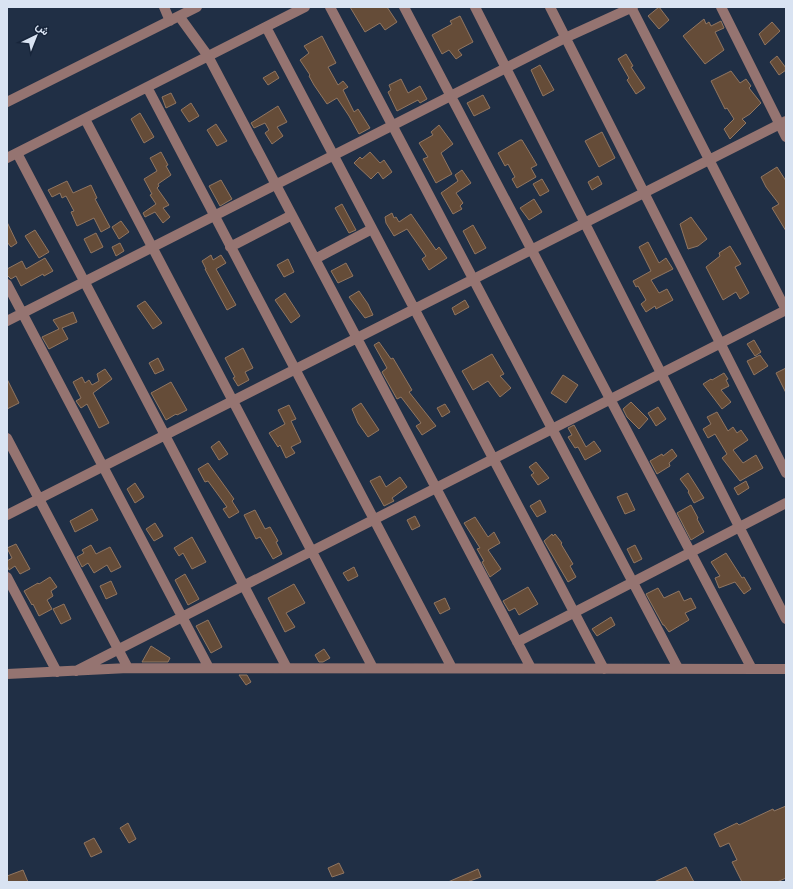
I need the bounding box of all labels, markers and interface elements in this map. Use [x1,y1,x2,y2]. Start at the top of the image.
north arrow [16,16,56,56]
text: ش [33,20,52,38]

